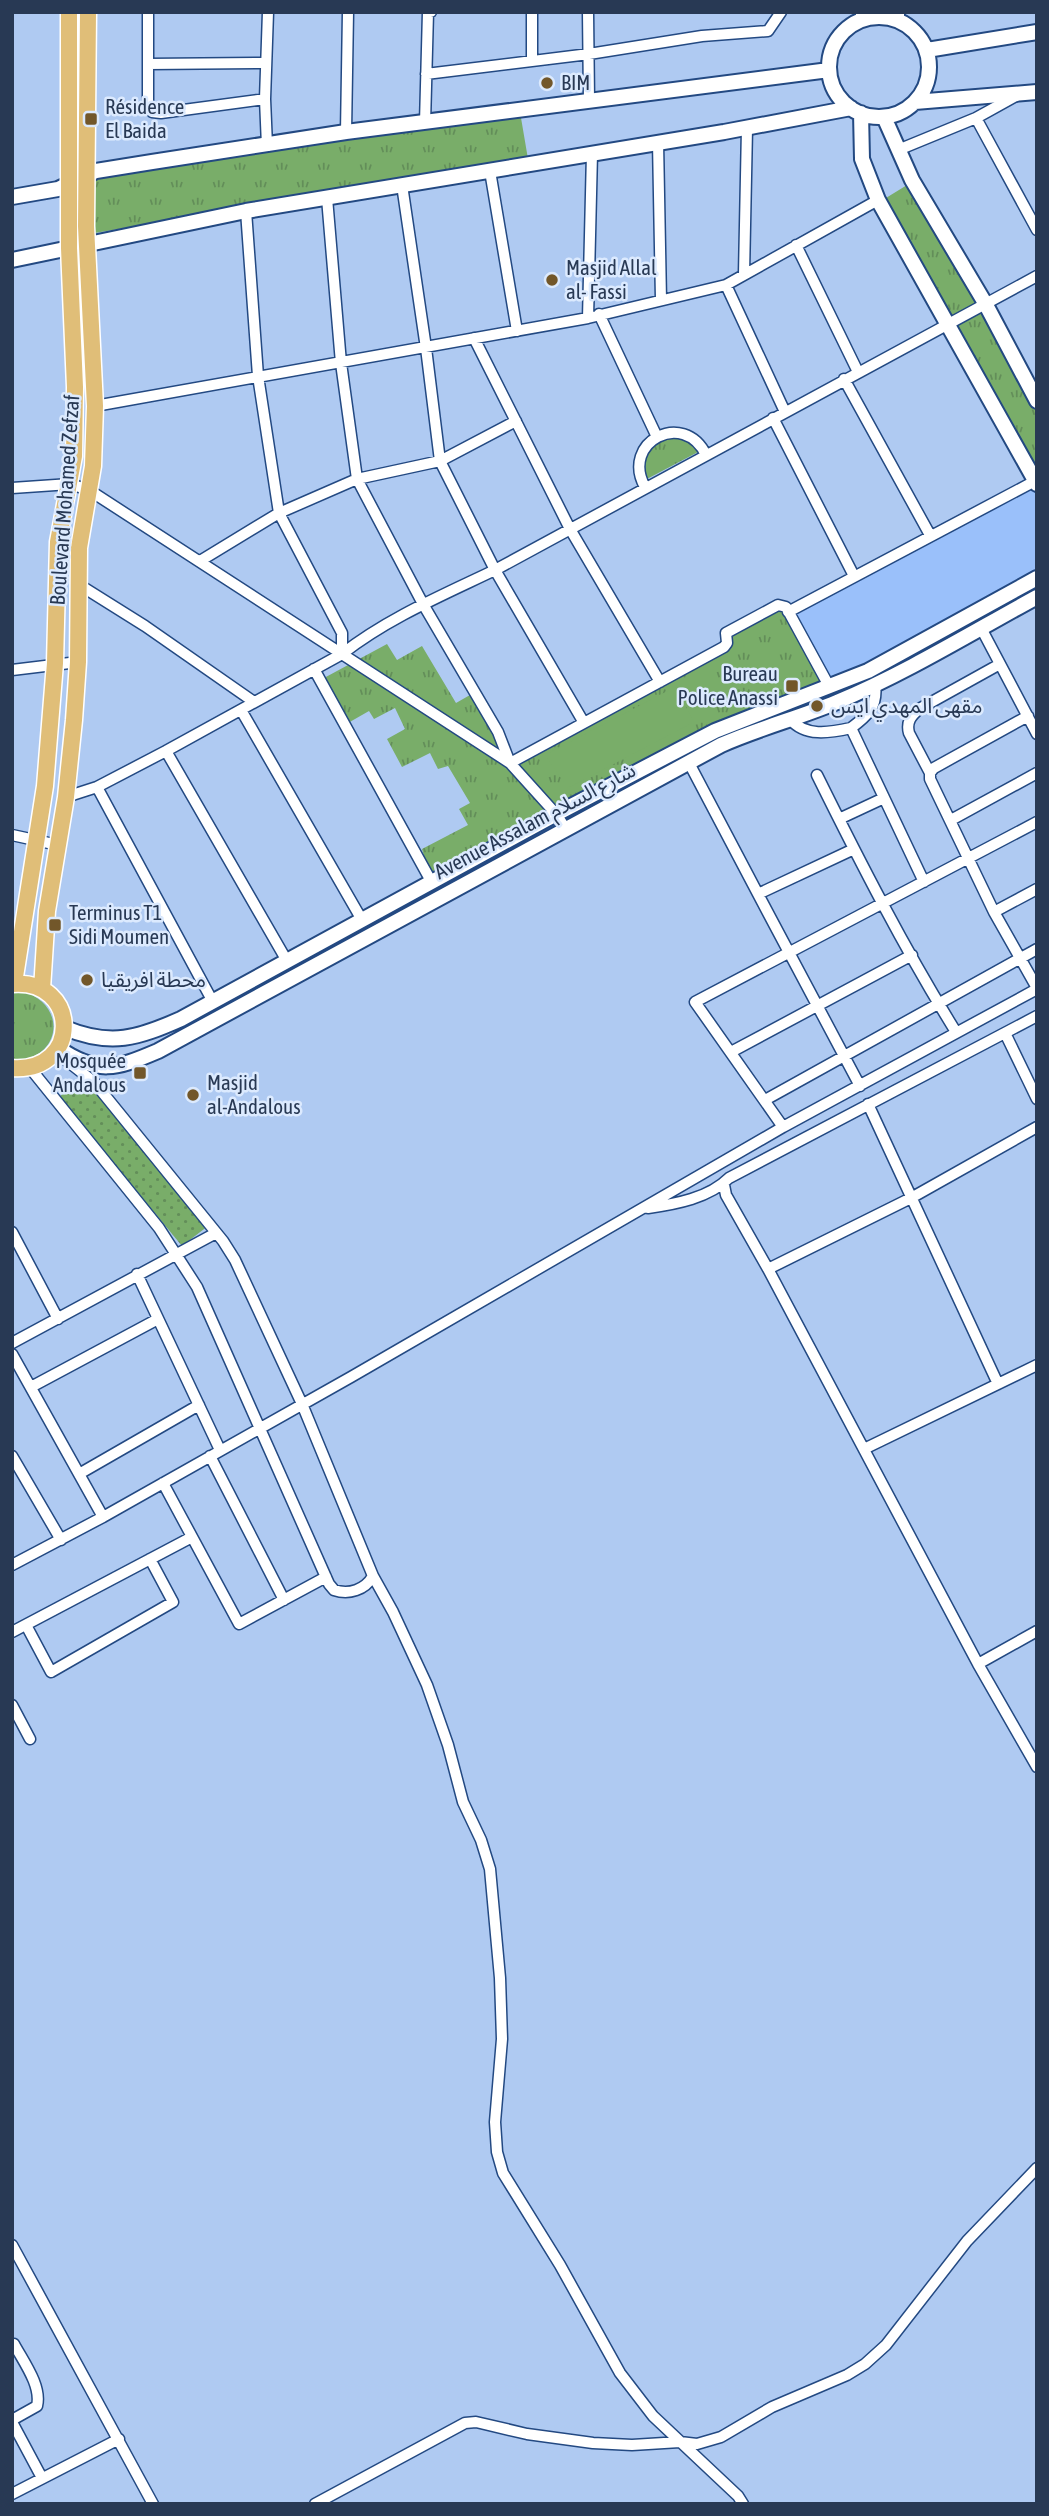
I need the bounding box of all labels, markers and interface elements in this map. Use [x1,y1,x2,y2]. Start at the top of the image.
place label: BIM [561,70,590,94]
marker: BIM [539,75,555,91]
place label: Résidence El Baida [105,94,184,142]
marker: Résidence El Baida [83,111,99,127]
place label: Masjid Allal al- Fassi [566,255,657,303]
marker: Masjid Allal al- Fassi [544,272,560,288]
street label: Boulevard Mohamed Zefzaf [45,394,83,606]
place label: Bureau Police Anassi [678,661,778,709]
marker: Bureau Police Anassi [784,678,800,694]
place label: مقهى المهدي ايس [831,693,983,722]
marker: مقهى المهدي ايس [809,698,825,714]
street label: Avenue Assalam شارع السلام [430,757,641,888]
place label: Terminus T1 Sidi Moumen [69,900,169,948]
marker: Terminus T1 Sidi Moumen [47,917,63,933]
place label: محطة افريقيا [101,967,206,992]
marker: محطة افريقيا [79,972,95,988]
place label: Mosquée Andalous [53,1048,126,1096]
marker: Mosquée Andalous [132,1065,148,1081]
place label: Masjid al-Andalous [207,1070,301,1118]
marker: Masjid al-Andalous [185,1087,201,1103]

